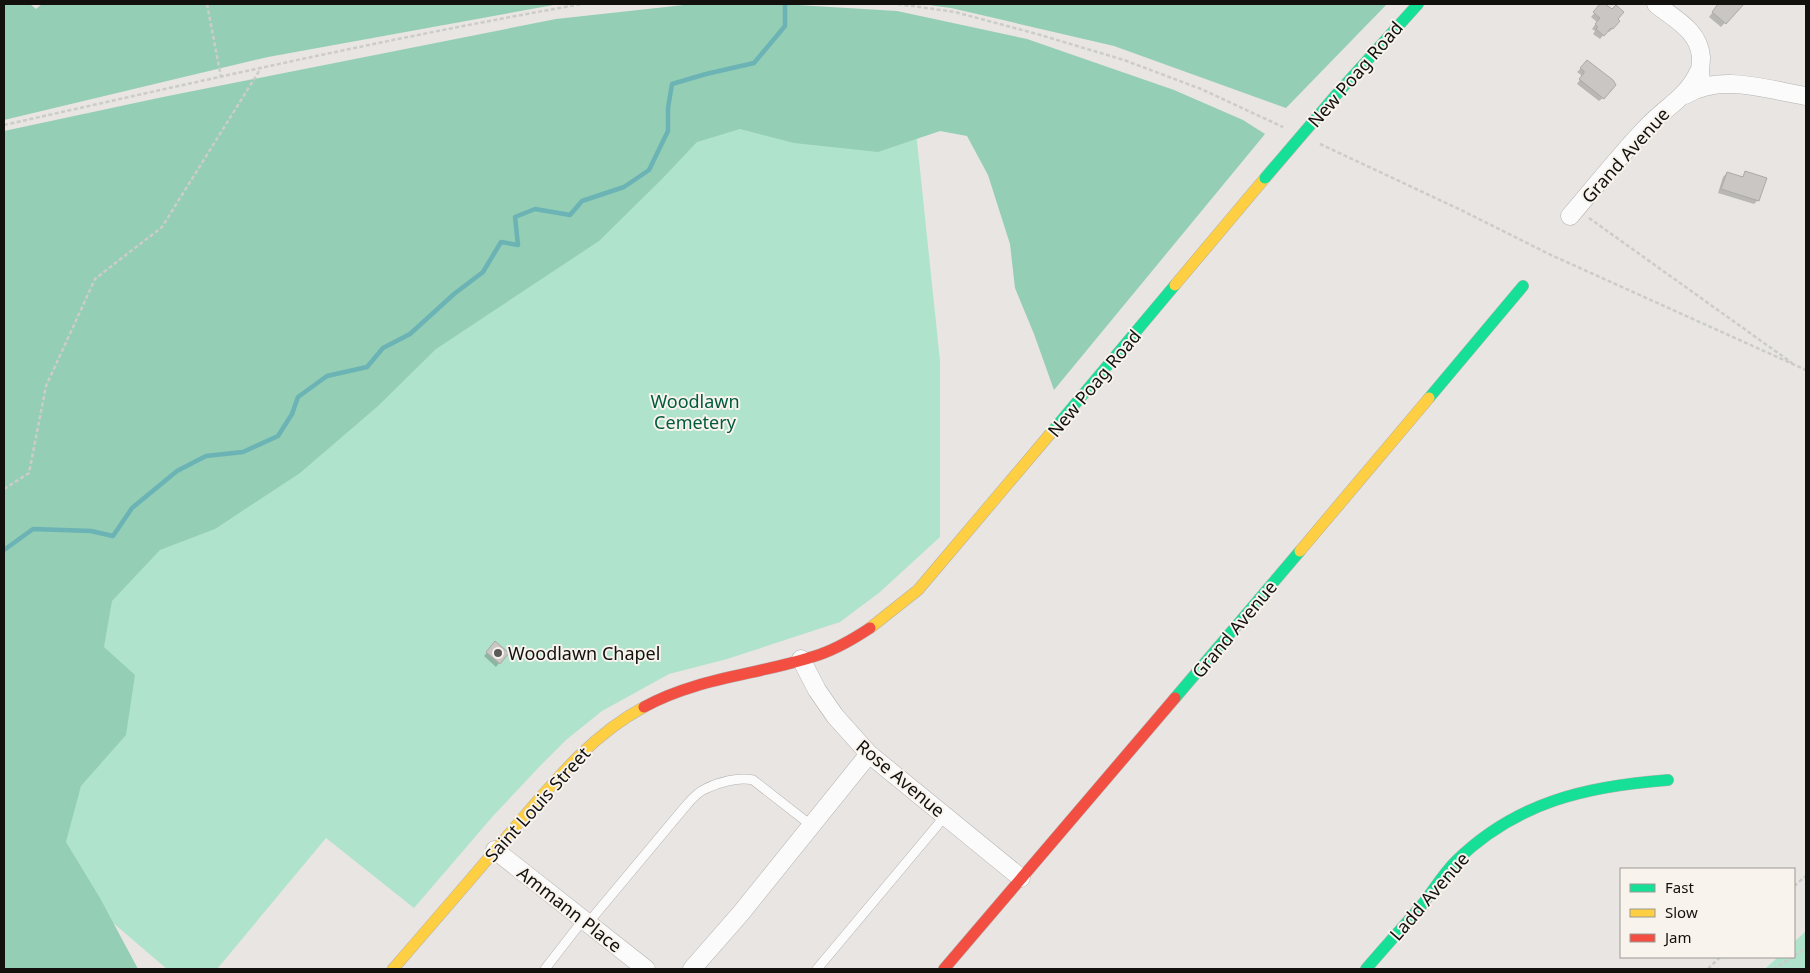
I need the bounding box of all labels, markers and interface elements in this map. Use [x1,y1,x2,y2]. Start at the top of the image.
street label: New Poag Road [1302,16,1408,132]
street label: Grand Avenue [1576,102,1674,208]
street label: New Poag Road [1042,324,1146,442]
park label: Woodlawn Cemetery [650,389,740,434]
street label: Grand Avenue [1186,575,1282,683]
place label: Woodlawn Chapel [508,641,660,665]
marker: Woodlawn Chapel [492,647,504,659]
street label: Rose Avenue [852,734,950,822]
street label: Saint Louis Street [479,741,595,866]
street label: Ladd Avenue [1384,847,1474,945]
street label: Ammann Place [513,861,627,957]
legend [1620,868,1795,958]
text: Fast [1665,877,1694,897]
text: Slow [1665,902,1698,922]
text: Jam [1663,927,1692,947]

